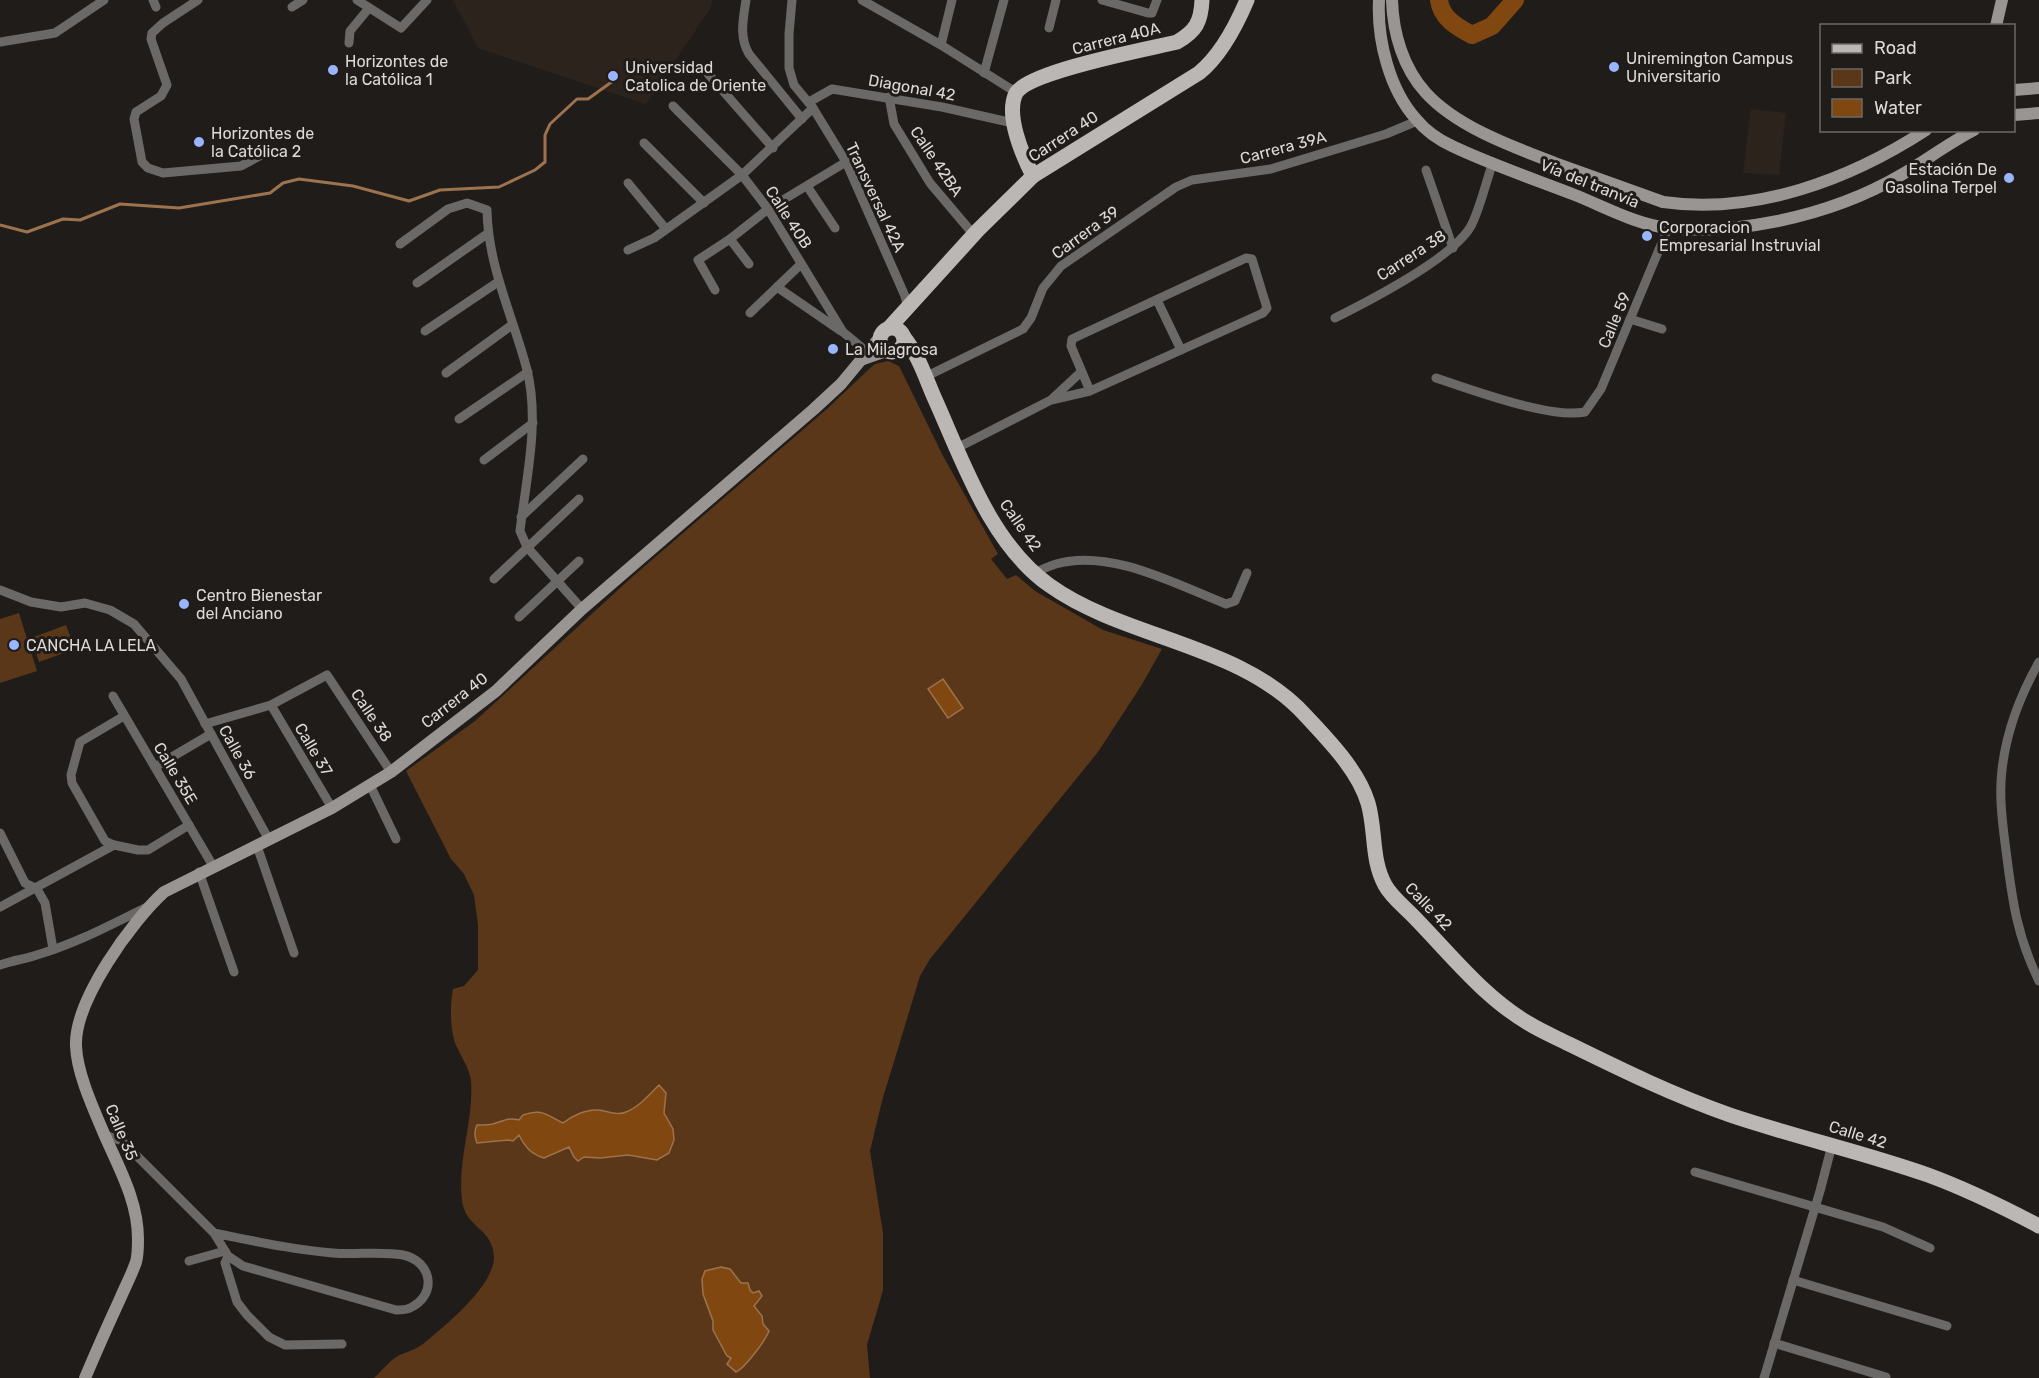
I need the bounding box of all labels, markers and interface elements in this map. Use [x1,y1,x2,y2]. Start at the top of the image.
street label: Carrera 40A [1070,18,1162,59]
legend [1820,24,2015,132]
text: Road [1874,37,1917,59]
place label: Uniremington Campus Universitario [1626,49,1793,86]
place label: Horizontes de la Católica 1 [345,52,448,89]
place label: Universidad Catolica de Oriente [625,58,766,95]
marker: Uniremington Campus Universitario [1607,60,1621,74]
marker: Horizontes de la Católica 1 [326,63,340,77]
text: Park [1874,67,1912,89]
marker: Universidad Catolica de Oriente [606,69,620,83]
street label: Diagonal 42 [867,70,957,105]
text: Water [1874,97,1922,119]
street label: Carrera 40 [1025,107,1102,166]
street label: Calle 42BA [906,122,967,200]
place label: Horizontes de la Católica 2 [211,124,314,161]
street label: Carrera 39A [1238,127,1329,168]
marker: Horizontes de la Católica 2 [192,135,206,149]
street label: Transversal 42A [842,139,909,255]
street label: Vía del tranvía [1538,155,1642,212]
place label: Estación De Gasolina Terpel [1885,160,1997,197]
marker: Estación De Gasolina Terpel [2002,171,2016,185]
street label: Calle 40B [761,182,816,252]
street label: Carrera 39 [1048,202,1123,263]
place label: Corporacion Empresarial Instruvial [1659,218,1821,255]
street label: Carrera 38 [1373,226,1450,285]
marker: Corporacion Empresarial Instruvial [1640,229,1654,243]
street label: Calle 59 [1594,289,1635,351]
place label: La Milagrosa [845,340,938,359]
marker: La Milagrosa [826,342,840,356]
street label: Calle 42 [996,495,1045,555]
place label: Centro Bienestar del Anciano [196,586,322,623]
marker: Centro Bienestar del Anciano [177,597,191,611]
place label: CANCHA LA LELA [26,636,157,655]
marker: CANCHA LA LELA [7,638,21,652]
street label: Carrera 40 [417,669,491,732]
street label: Calle 38 [347,685,396,745]
street label: Calle 37 [291,720,337,779]
street label: Calle 36 [215,722,260,783]
street label: Calle 35E [150,739,201,808]
street label: Calle 42 [1401,878,1456,934]
street label: Calle 35 [101,1101,142,1163]
street label: Calle 42 [1827,1117,1889,1152]

